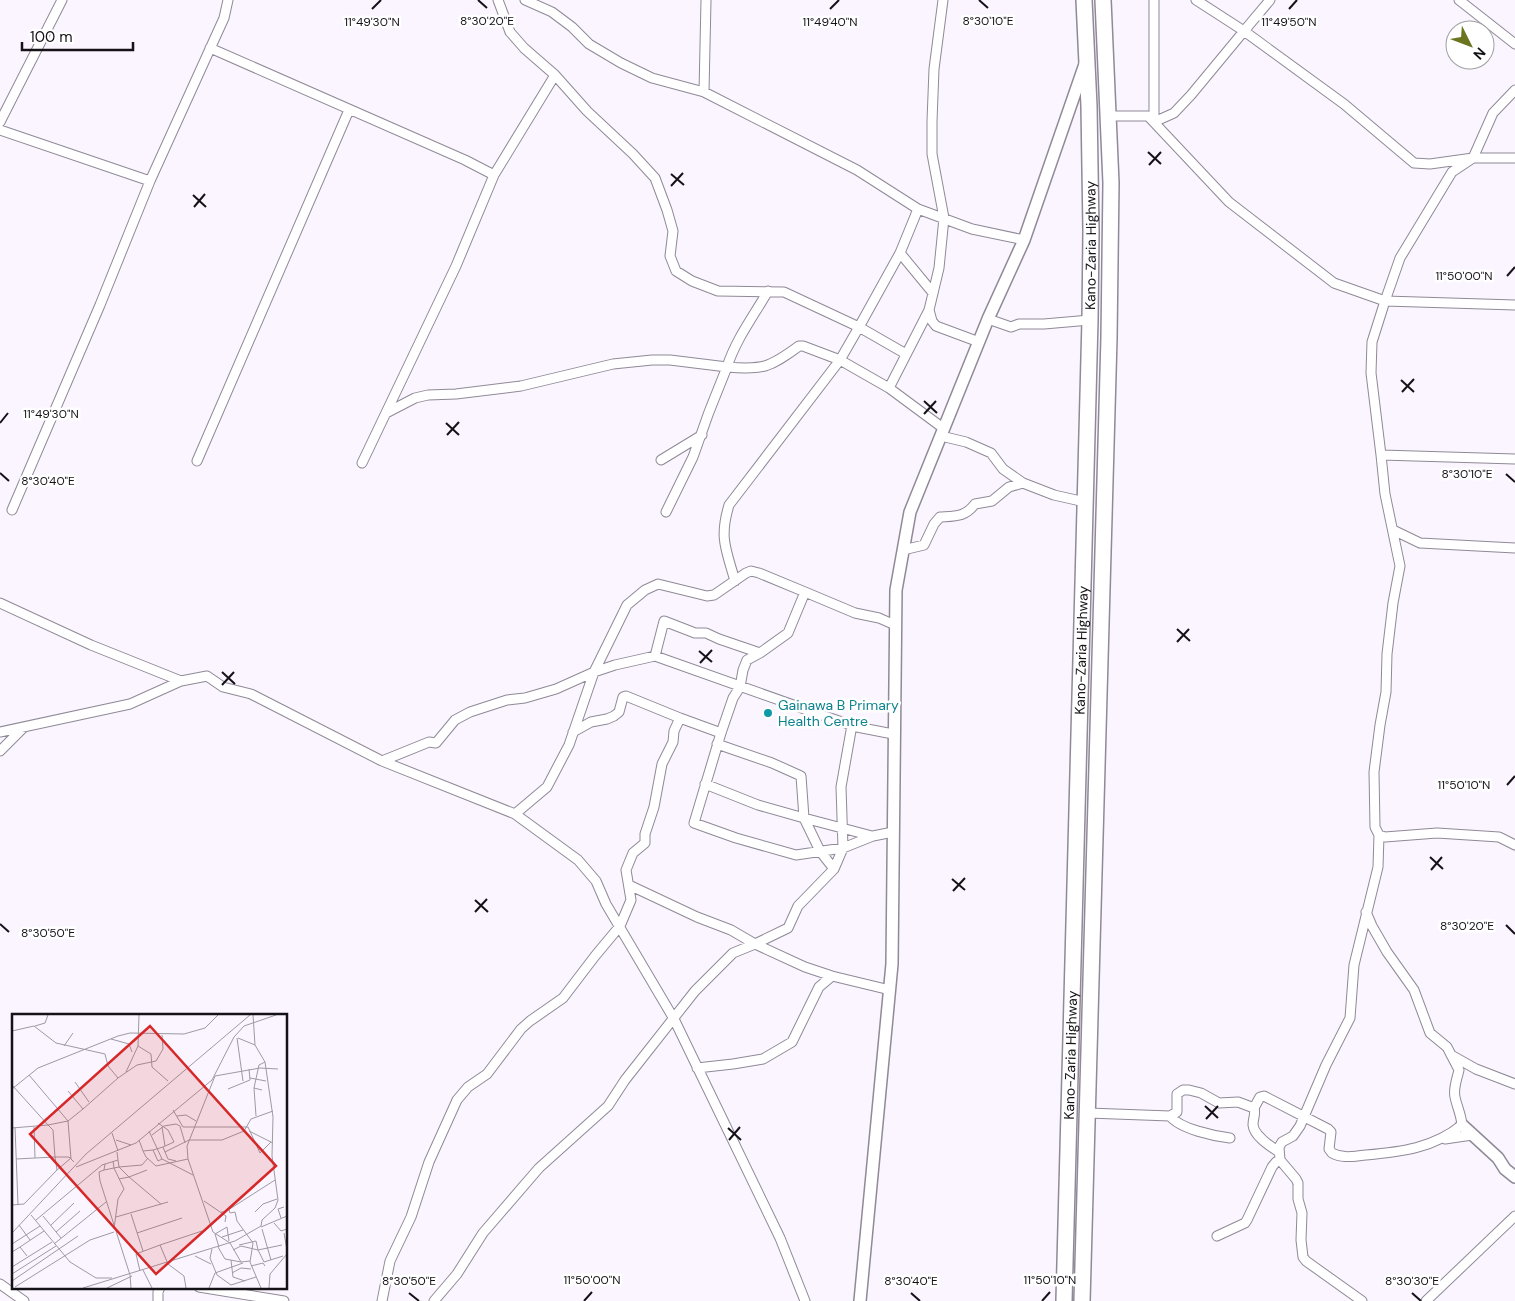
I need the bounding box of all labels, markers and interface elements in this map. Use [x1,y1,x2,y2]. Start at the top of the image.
text: 8°30'20"E [460,13,514,29]
text: 8°30'10"E [963,13,1014,29]
text: 11°49'30"N [344,14,400,30]
text: 11°49'40"N [803,14,857,30]
text: 11°49'50"N [1261,14,1317,30]
scale bar [22,20,134,52]
north arrow [1445,20,1495,70]
text: 100 m [30,27,73,47]
text: N [1470,44,1490,64]
street label: Kano-Zaria Highway [1081,181,1100,310]
text: 11°50'00"N [1435,268,1493,284]
text: 11°49'30"N [23,406,79,422]
text: 8°30'10"E [1442,466,1493,482]
text: 8°30'40"E [21,473,75,489]
street label: Kano-Zaria Highway [1071,585,1092,715]
place label: Gainawa B Primary Health Centre [778,696,899,730]
marker: Gainawa B Primary Health Centre [762,707,774,719]
text: 11°50'10"N [1438,777,1490,793]
text: 8°30'20"E [1440,918,1494,934]
text: 8°30'50"E [21,925,75,941]
street label: Kano-Zaria Highway [1060,990,1081,1120]
inset map [12,1014,288,1288]
text: 11°50'00"N [563,1272,621,1288]
text: 11°50'10"N [1024,1272,1076,1288]
text: 8°30'50"E [382,1273,436,1289]
text: 8°30'40"E [884,1273,938,1289]
text: 8°30'30"E [1385,1273,1439,1289]

